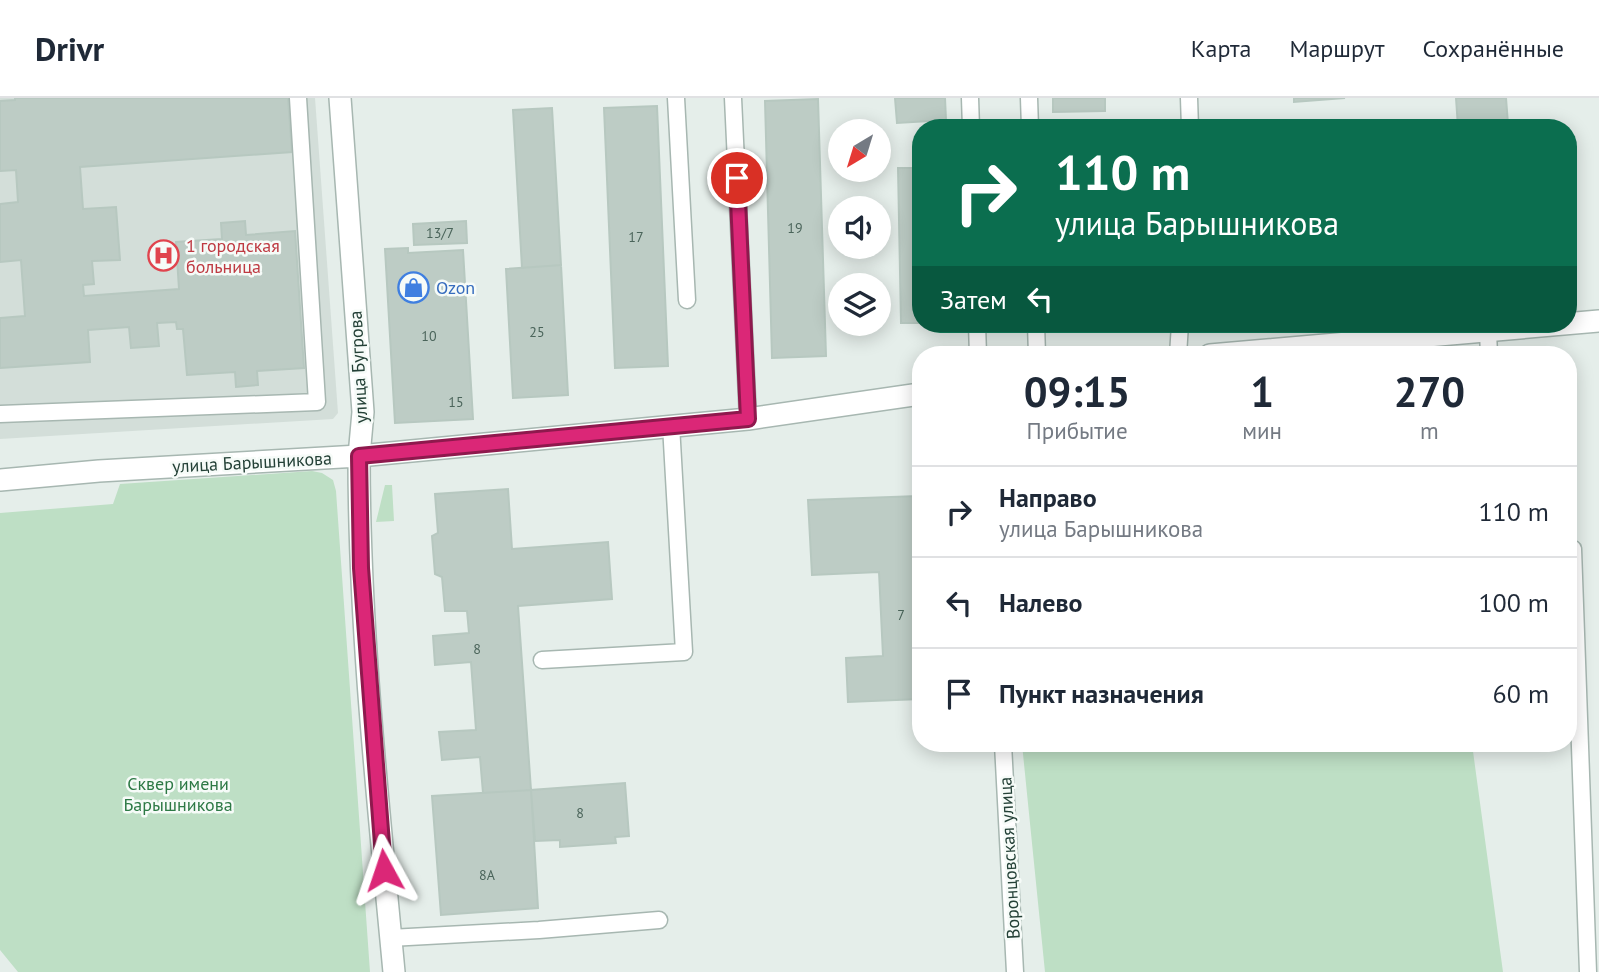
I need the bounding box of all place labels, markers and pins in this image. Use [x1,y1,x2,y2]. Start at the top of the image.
pin [707,148,767,208]
place label: 1 городская больница [186,234,280,278]
hospital icon: 1 городская больница [146,238,180,272]
shop icon: Ozon [396,270,430,304]
place label: Ozon [436,276,475,299]

